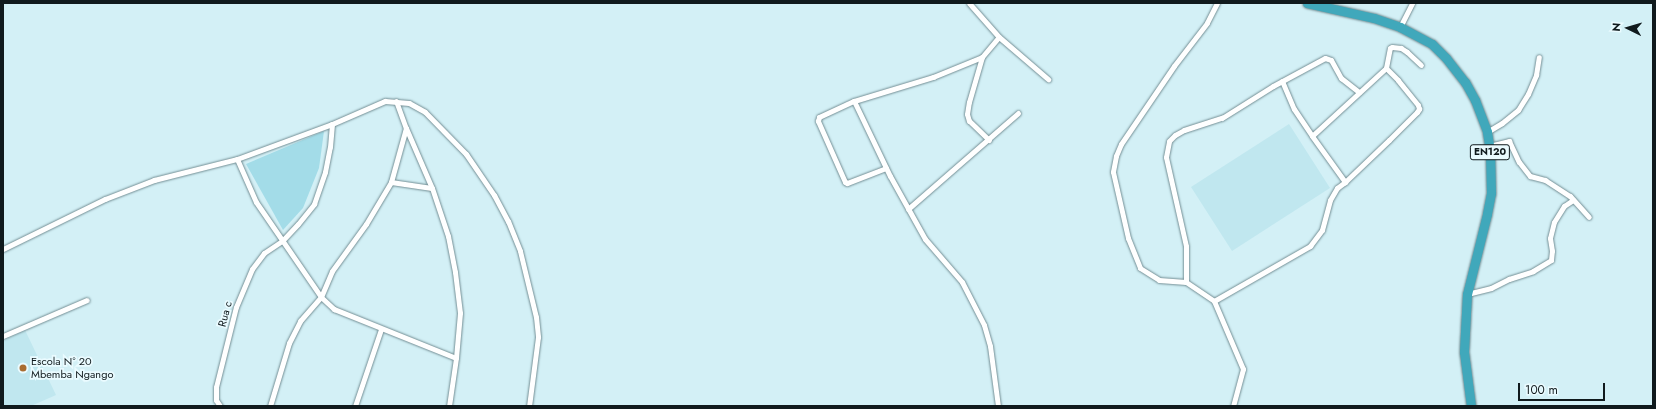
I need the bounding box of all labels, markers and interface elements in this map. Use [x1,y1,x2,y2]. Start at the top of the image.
north arrow [1608,8,1648,48]
text: N [1608,22,1624,32]
road number: EN120 [1469,144,1511,160]
street label: Rua c [215,300,235,328]
place label: Escola N° 20 Mbemba Ngango [31,355,113,381]
marker: Escola N° 20 Mbemba Ngango [18,363,28,373]
scale bar [1520,375,1607,401]
text: 100 m [1525,381,1558,399]

